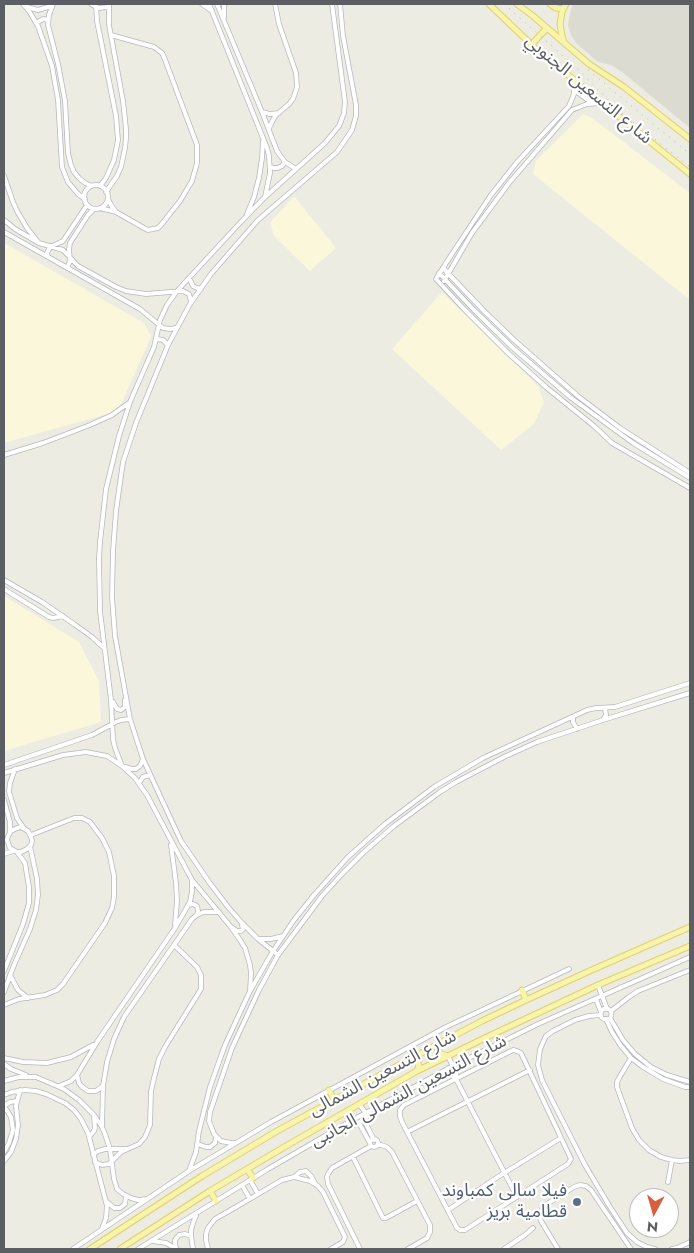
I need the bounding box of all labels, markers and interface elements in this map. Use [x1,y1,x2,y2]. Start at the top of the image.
street label: شارع التسعين الجنوبي [520,31,656,149]
street label: شارع التسعين الشمالى [306,1026,460,1122]
street label: شارع التسعين الشمالى الجانبى [307,1031,511,1153]
place label: فيلا سالى كمباوند قطامية بريز [442,1181,567,1224]
north arrow [629,1188,679,1238]
marker: فيلا سالى كمباوند قطامية بريز [571,1196,583,1208]
text: N [646,1216,659,1237]

